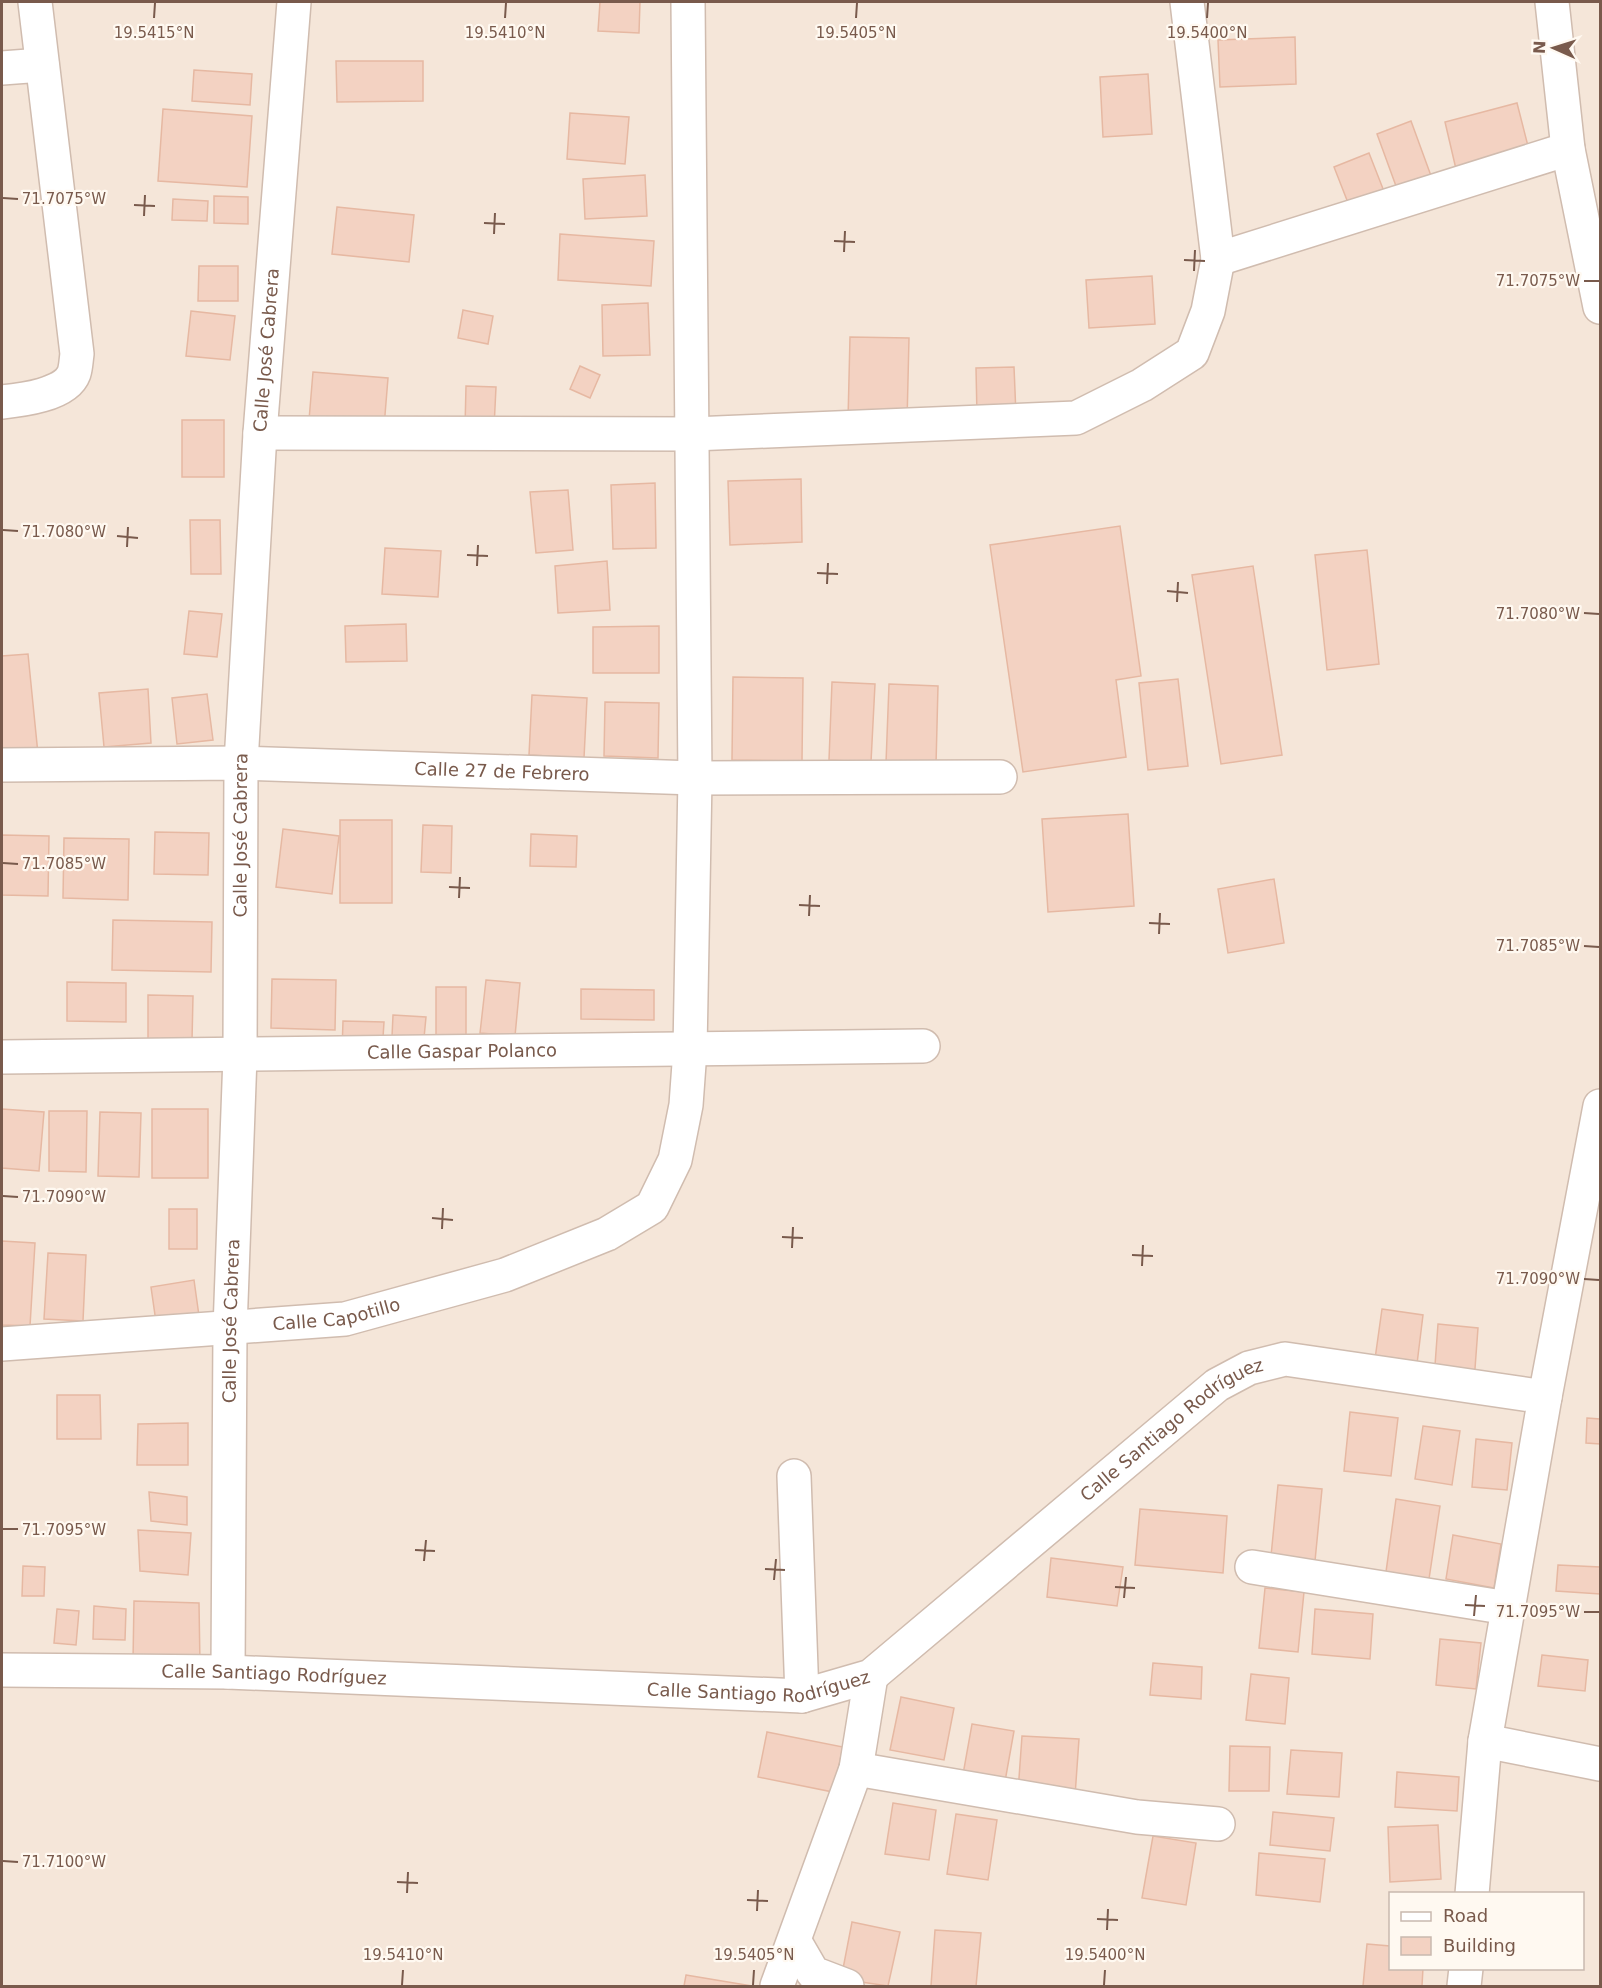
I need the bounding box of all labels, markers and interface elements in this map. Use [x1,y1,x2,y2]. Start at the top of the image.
north arrow [1524,18,1584,78]
text: 19.5415°N [114,24,194,42]
text: 19.5410°N [465,24,545,42]
text: 19.5405°N [816,24,896,42]
text: 19.5400°N [1167,24,1247,42]
text: N [1530,40,1549,54]
text: 71.7075°W [22,190,106,208]
street label: Calle José Cabrera [249,267,283,433]
text: 71.7075°W [1496,272,1580,290]
text: 71.7080°W [22,523,106,541]
text: 71.7080°W [1496,605,1580,623]
street label: Calle José Cabrera [229,752,252,918]
street label: Calle 27 de Febrero [414,758,590,785]
text: 71.7085°W [22,855,106,873]
text: 71.7085°W [1496,937,1580,955]
street label: Calle Gaspar Polanco [367,1039,557,1063]
text: 71.7090°W [22,1188,106,1206]
street label: Calle José Cabrera [219,1238,243,1403]
text: 71.7090°W [1496,1270,1580,1288]
street label: Calle Capotillo [272,1293,403,1334]
street label: Calle Santiago Rodríguez [1076,1354,1265,1505]
text: 71.7095°W [22,1521,106,1539]
text: 71.7095°W [1496,1603,1580,1621]
street label: Calle Santiago Rodríguez [161,1660,387,1689]
street label: Calle Santiago Rodríguez [646,1666,872,1706]
text: 71.7100°W [22,1853,106,1871]
legend [1389,1892,1584,1970]
text: Road [1443,1905,1488,1926]
text: Building [1443,1935,1516,1956]
text: 19.5410°N [363,1946,443,1964]
text: 19.5405°N [714,1946,794,1964]
text: 19.5400°N [1065,1946,1145,1964]

